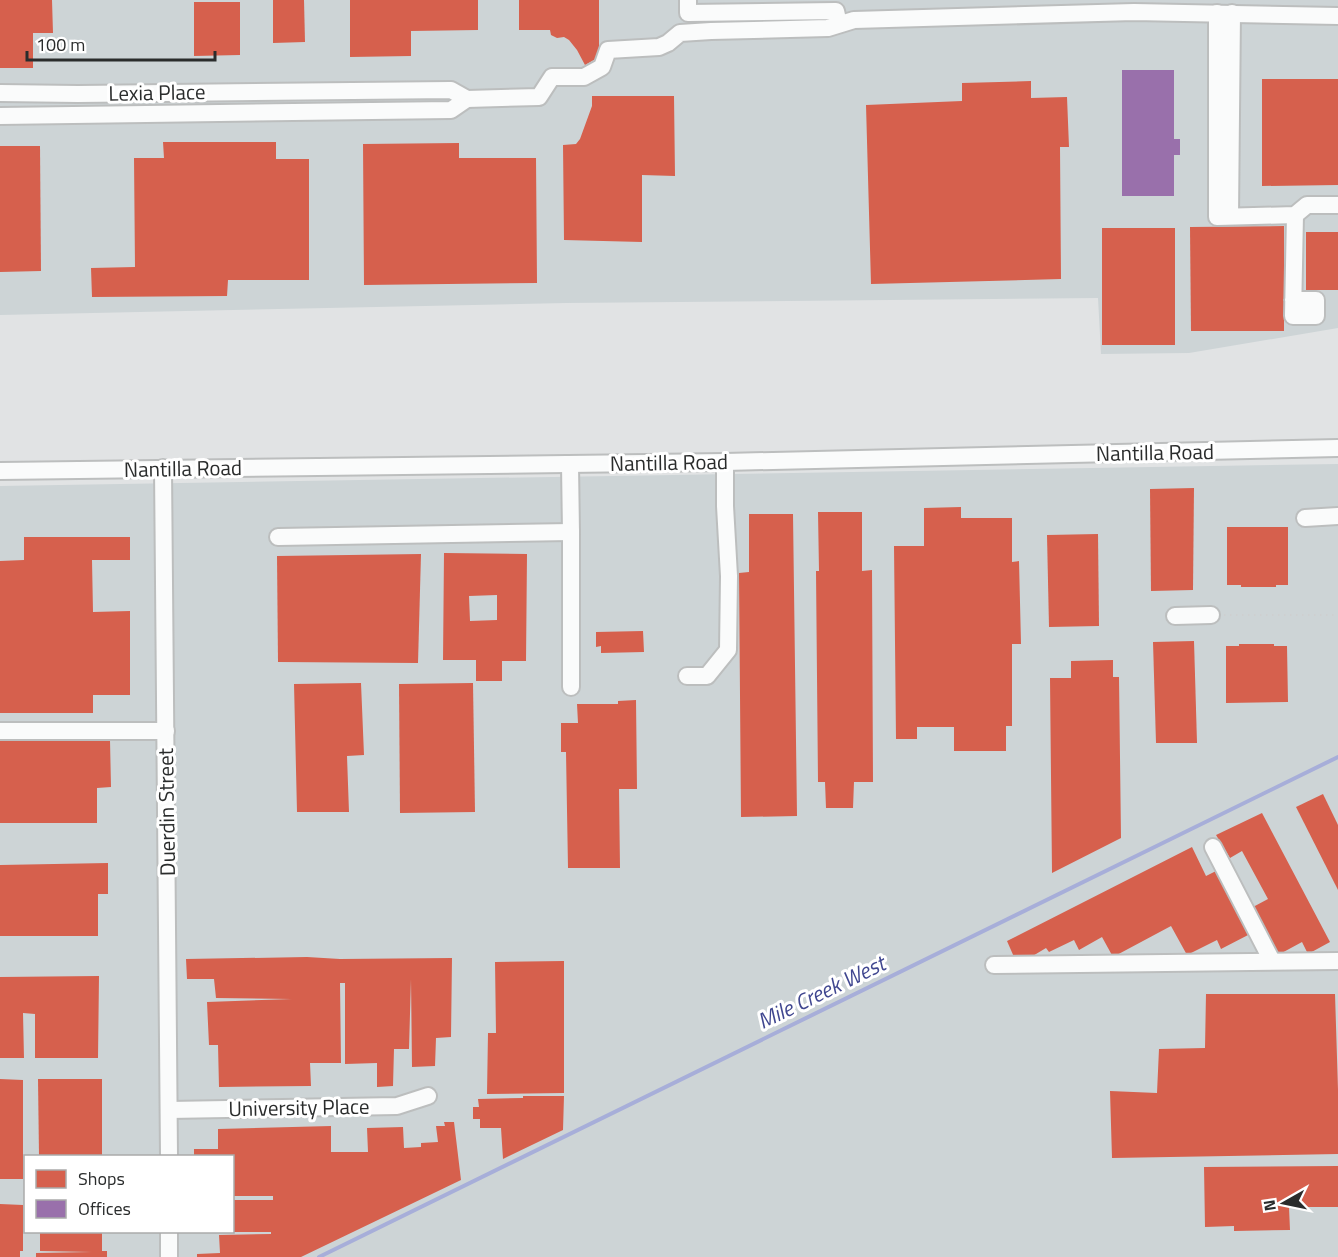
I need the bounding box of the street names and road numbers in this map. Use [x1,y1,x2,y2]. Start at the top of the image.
street label: Lexia Place [108,75,206,109]
street label: Nantilla Road [1096,435,1214,469]
street label: Nantilla Road [610,445,728,479]
street label: Nantilla Road [124,451,242,485]
street label: Duerdin Street [149,747,183,876]
street label: University Place [228,1090,370,1124]

